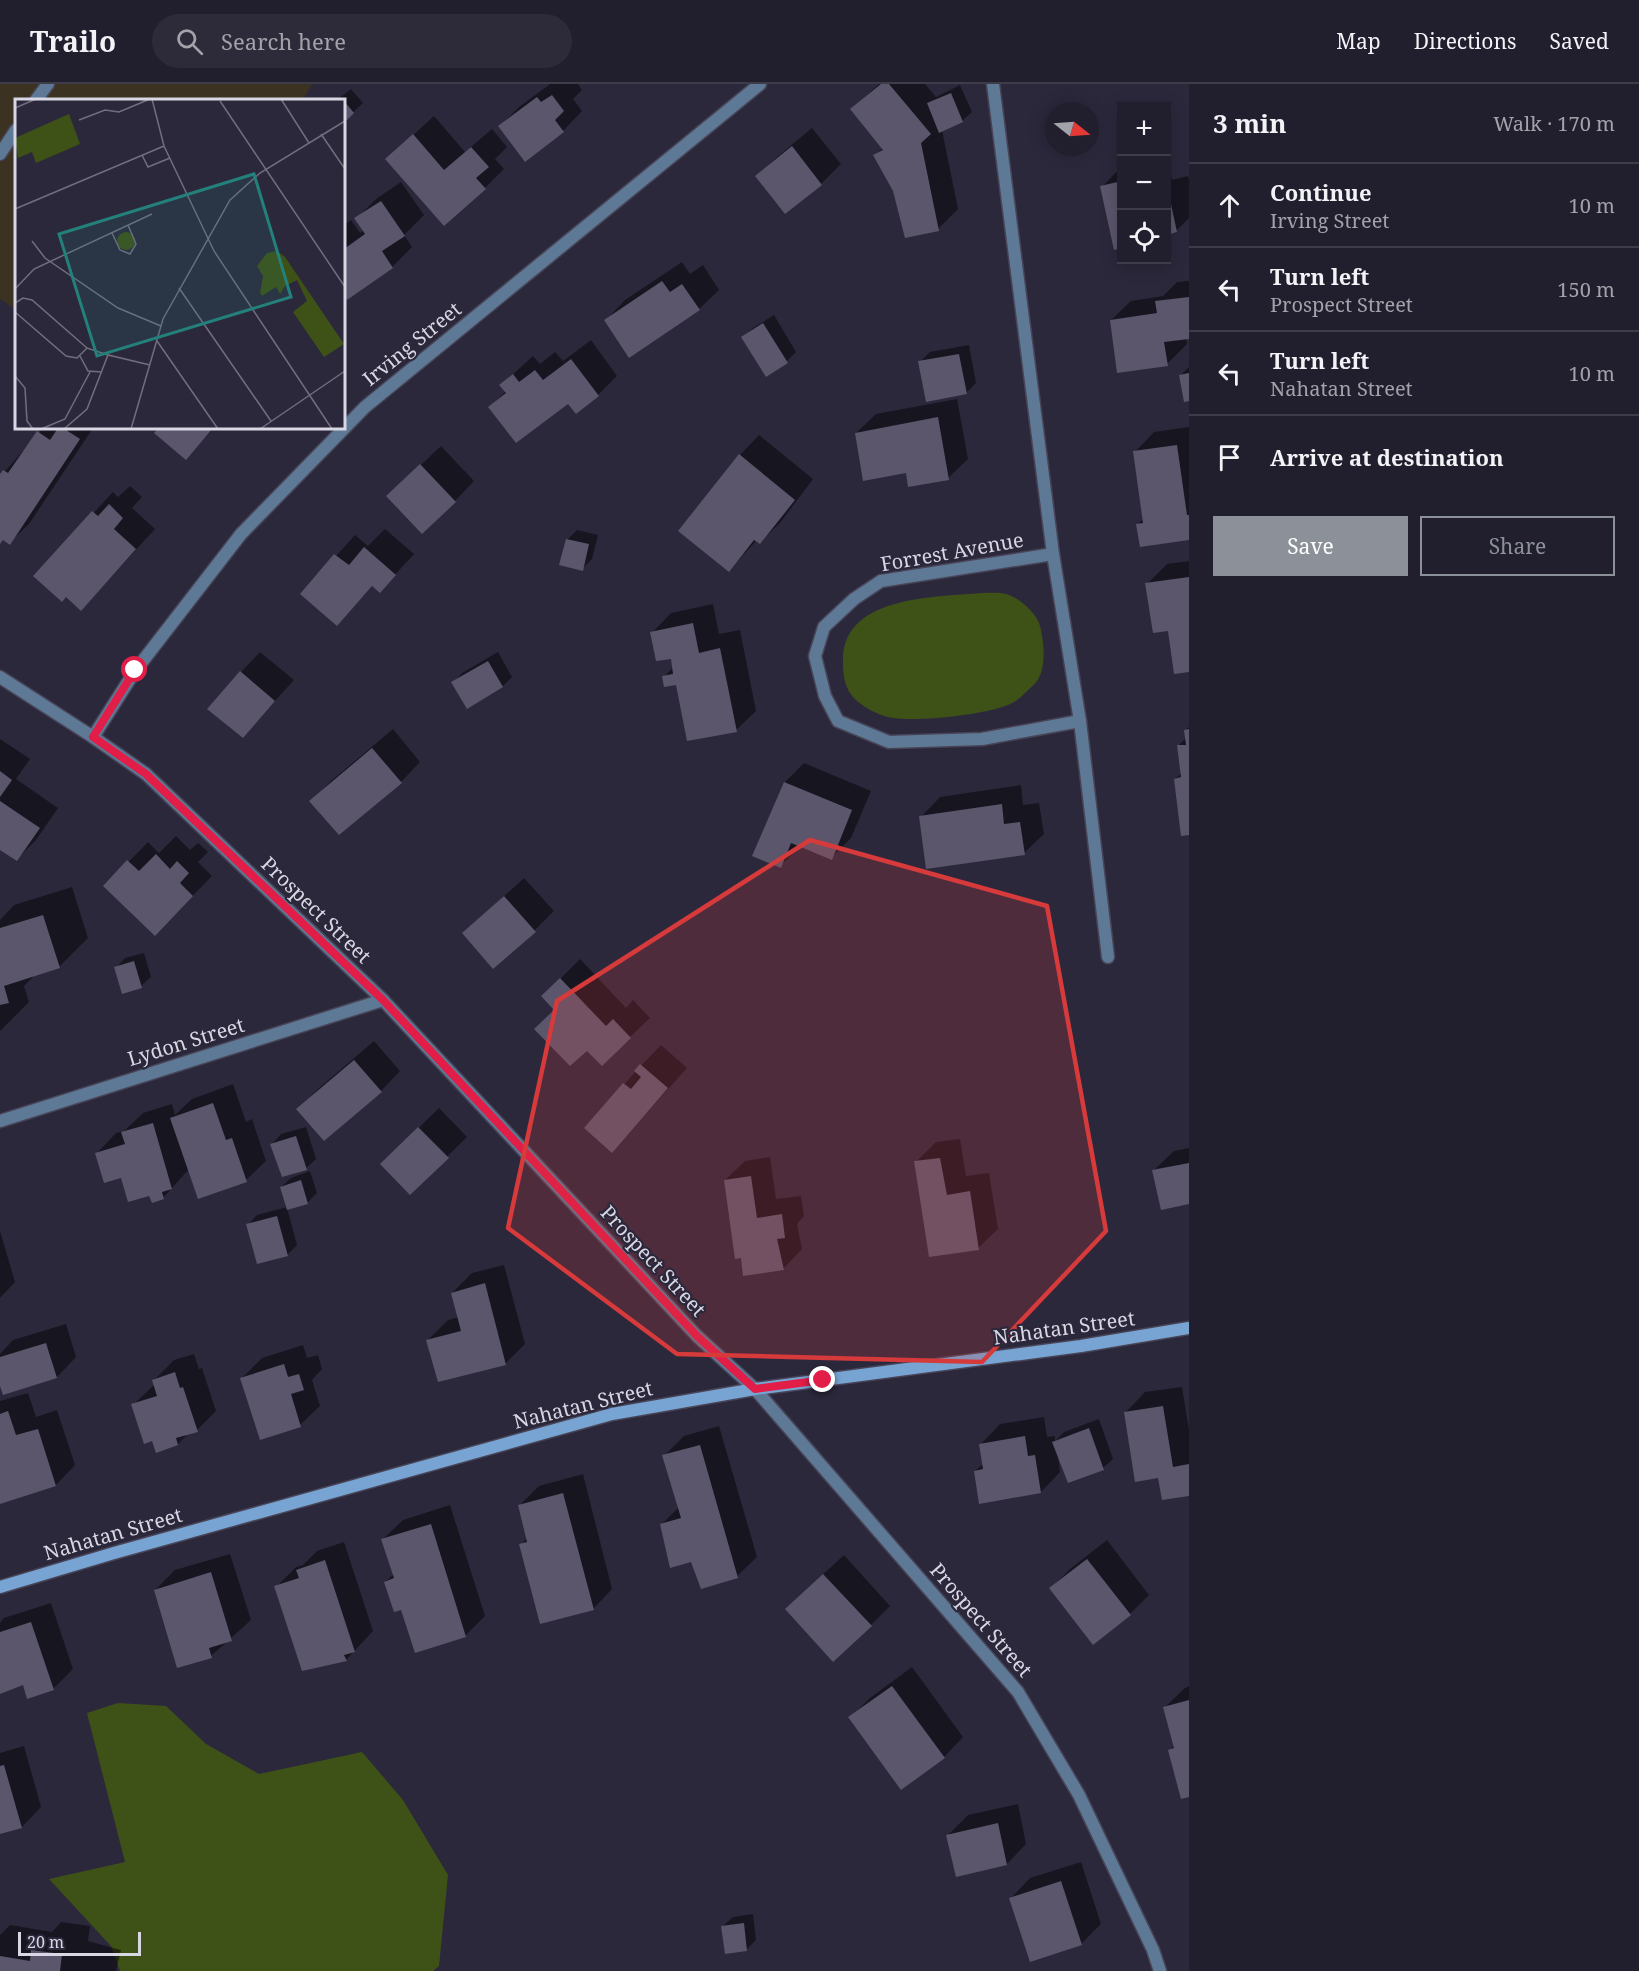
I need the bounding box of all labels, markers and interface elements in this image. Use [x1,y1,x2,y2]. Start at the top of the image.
search box [152,14,572,68]
text: Trailo [30,22,116,60]
icon: search [173,25,206,58]
text: Search here [221,26,346,56]
text: Map [1336,27,1381,55]
text: Directions [1414,27,1516,55]
text: Saved [1549,27,1609,55]
inset map [15,99,345,429]
north arrow [1045,102,1099,156]
map controls [1117,102,1171,264]
button: + [1117,102,1171,156]
text: 3 min [1213,105,1287,141]
text: Walk · 170 m [1493,110,1615,137]
button: − [1117,156,1171,210]
text: Continue [1270,177,1372,207]
icon: ahead [1213,189,1246,222]
text: 10 m [1569,192,1615,219]
text: Irving Street [1270,207,1389,234]
button: locate [1117,210,1171,264]
text: Turn left [1270,261,1369,291]
icon: left [1213,273,1246,306]
text: 150 m [1557,276,1615,303]
text: Prospect Street [1270,291,1413,318]
street label: Irving Street [357,296,467,392]
text: Turn left [1270,345,1369,375]
icon: left [1213,357,1246,390]
text: 10 m [1569,360,1615,387]
text: Nahatan Street [1270,375,1413,402]
icon: arrive [1213,441,1246,474]
text: Arrive at destination [1270,442,1504,472]
button: Save [1213,516,1408,576]
button: Share [1420,516,1615,576]
street label: Forrest Avenue [878,526,1026,577]
route start [121,656,147,682]
street label: Prospect Street [256,850,377,969]
street label: Lydon Street [124,1011,248,1072]
street label: Prospect Street [595,1199,712,1322]
street label: Nahatan Street [991,1304,1136,1351]
route end [809,1366,835,1392]
street label: Nahatan Street [510,1374,655,1435]
street label: Nahatan Street [41,1501,185,1566]
street label: Prospect Street [924,1557,1038,1682]
scale bar [18,1929,141,1956]
text: 20 m [27,1931,64,1953]

